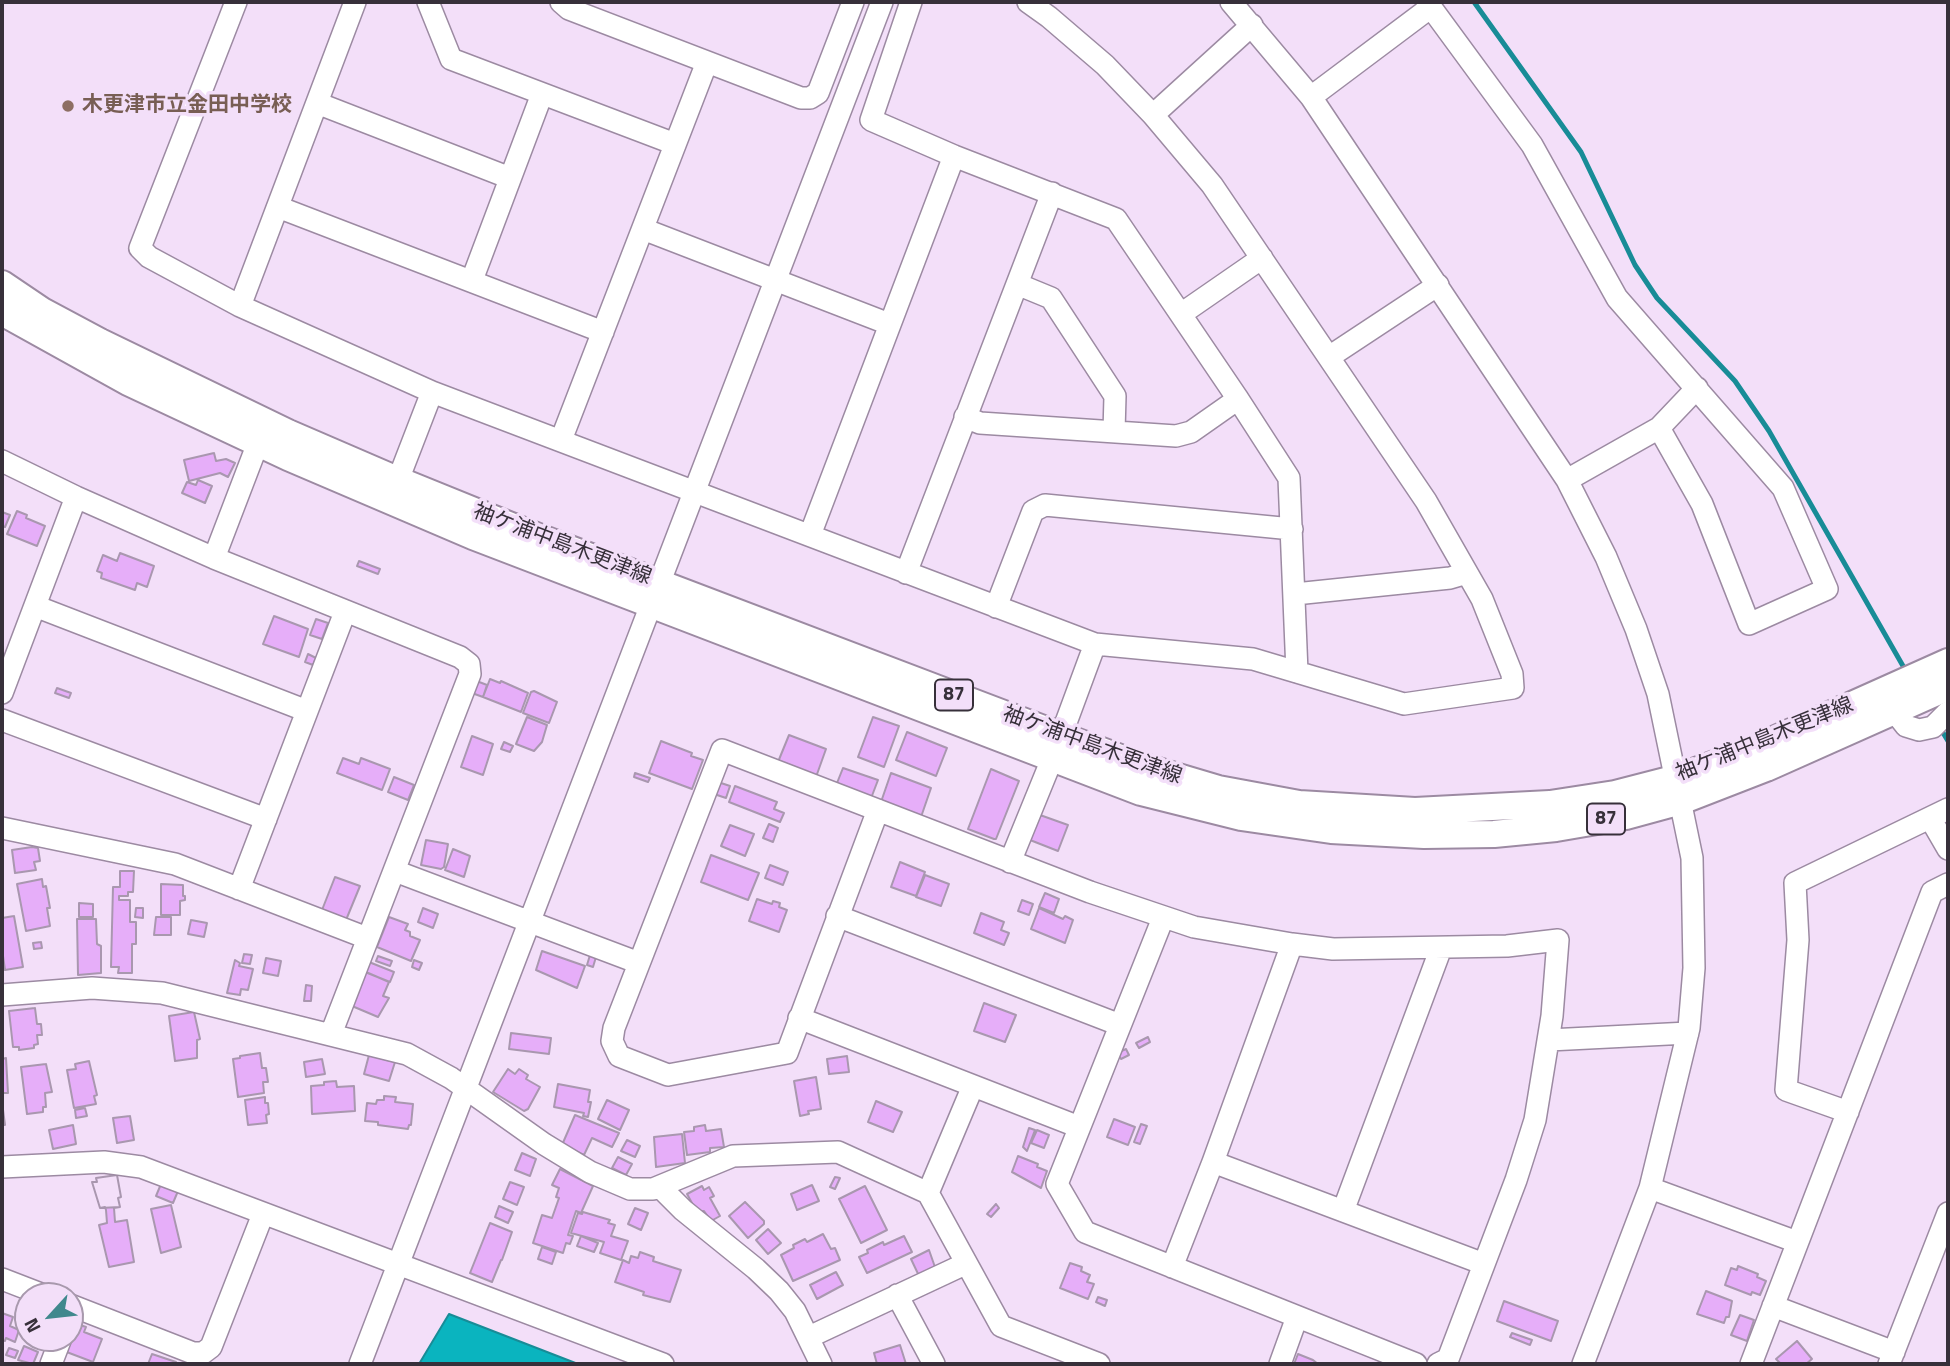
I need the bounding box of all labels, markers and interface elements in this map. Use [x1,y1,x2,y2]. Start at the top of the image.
place label: 木更津市立金田中学校 [82,93,292,119]
marker: 木更津市立金田中学校 [60,98,76,114]
street label: 袖ケ浦中島木更津線 [469,499,655,591]
road number: 87 [935,680,973,710]
street label: 袖ケ浦中島木更津線 [1673,693,1857,787]
street label: 袖ケ浦中島木更津線 [999,702,1185,790]
road number: 87 [1587,804,1625,834]
north arrow [14,1282,84,1352]
text: N [16,1313,48,1338]

